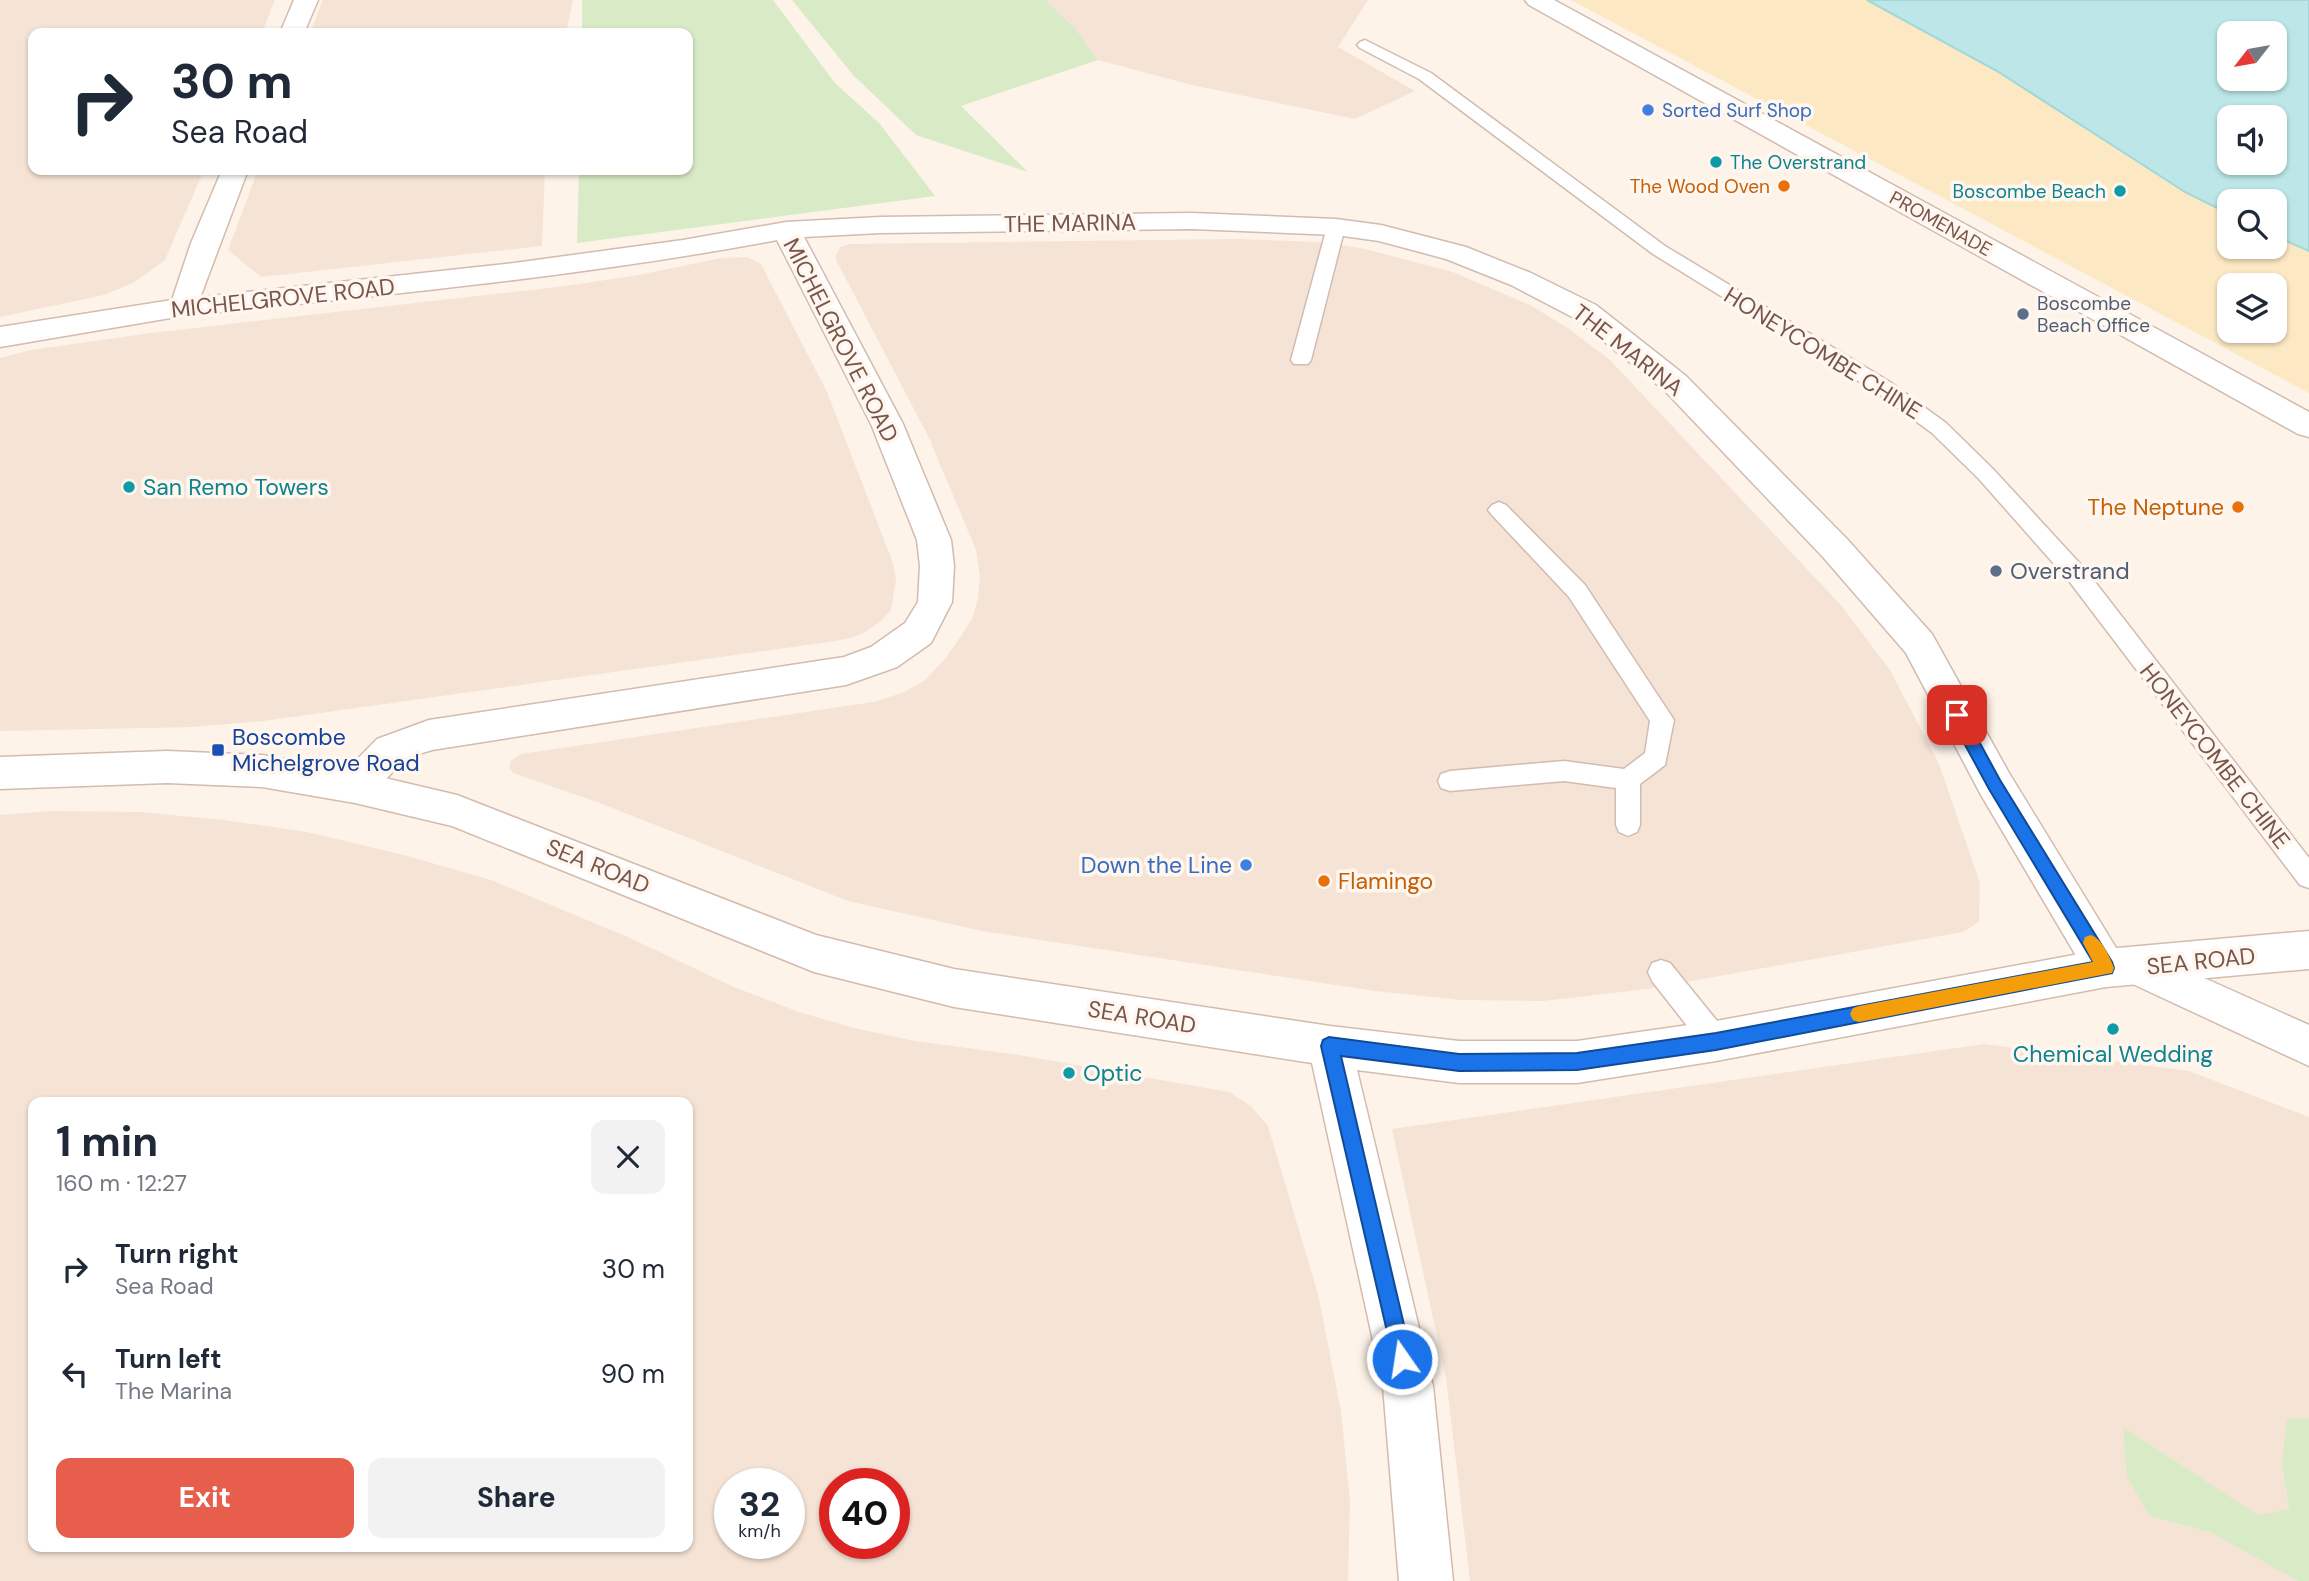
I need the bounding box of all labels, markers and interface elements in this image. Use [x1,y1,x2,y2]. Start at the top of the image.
north arrow [2217,21,2287,91]
map controls [2217,21,2287,343]
text: 30 m [171,49,293,113]
icon: right [56,56,147,147]
place label: Sorted Surf Shop [1662,98,1812,123]
marker: Sorted Surf Shop [1640,102,1656,118]
button: sound [2217,105,2287,175]
text: Sea Road [171,111,308,153]
place label: The Overstrand [1730,150,1866,175]
marker: The Overstrand [1708,154,1724,170]
place label: The Wood Oven [1630,174,1770,199]
marker: The Wood Oven [1776,178,1792,194]
place label: Boscombe Beach [1953,179,2106,204]
marker: Boscombe Beach [2112,183,2128,199]
street label: PROMENADE [1885,185,1996,262]
button: search [2217,189,2287,259]
street label: THE MARINA [1003,207,1137,239]
street label: MICHELGROVE ROAD [777,233,905,447]
street label: MICHELGROVE ROAD [170,271,396,325]
button: layers [2217,273,2287,343]
street label: HONEYCOMBE CHINE [1719,280,1927,426]
place label: Boscombe Beach Office [2037,291,2150,338]
street label: THE MARINA [1567,297,1689,403]
marker: Boscombe Beach Office [2015,306,2031,322]
place label: San Remo Towers [143,472,329,502]
marker: San Remo Towers [121,479,137,495]
place label: The Neptune [2087,492,2224,522]
marker: The Neptune [2230,499,2246,515]
place label: Overstrand [2010,556,2130,586]
marker: Overstrand [1988,563,2004,579]
street label: HONEYCOMBE CHINE [2133,657,2297,855]
pin [1927,685,1987,745]
icon: arrive [1938,696,1976,734]
place label: Boscombe Michelgrove Road [232,722,420,778]
marker: Boscombe Michelgrove Road [210,742,226,758]
street label: SEA ROAD [542,832,654,900]
place label: Down the Line [1081,850,1232,880]
marker: Down the Line [1238,857,1254,873]
place label: Flamingo [1338,866,1433,896]
marker: Flamingo [1316,873,1332,889]
street label: SEA ROAD [2145,940,2257,982]
street label: SEA ROAD [1086,994,1198,1040]
marker: Chemical Wedding [2105,1021,2121,1037]
place label: Chemical Wedding [2013,1039,2213,1069]
place label: Optic [1083,1058,1142,1088]
marker: Optic [1061,1065,1077,1081]
text: 1 min [56,1114,158,1169]
button: close [591,1120,665,1194]
text: 160 m · 12:27 [56,1168,187,1198]
text: Turn right [115,1237,239,1271]
icon: right [56,1250,94,1288]
text: 30 m [602,1252,665,1286]
text: Sea Road [115,1271,214,1301]
position arrow [1365,1322,1439,1396]
text: Turn left [115,1342,222,1376]
icon: left [56,1355,94,1393]
text: 90 m [601,1357,665,1391]
text: The Marina [115,1376,232,1406]
button: Exit [56,1458,354,1538]
button: Share [368,1458,665,1538]
speed limit sign: 40 [819,1468,910,1559]
text: 32 [739,1481,780,1527]
text: km/h [738,1519,781,1543]

